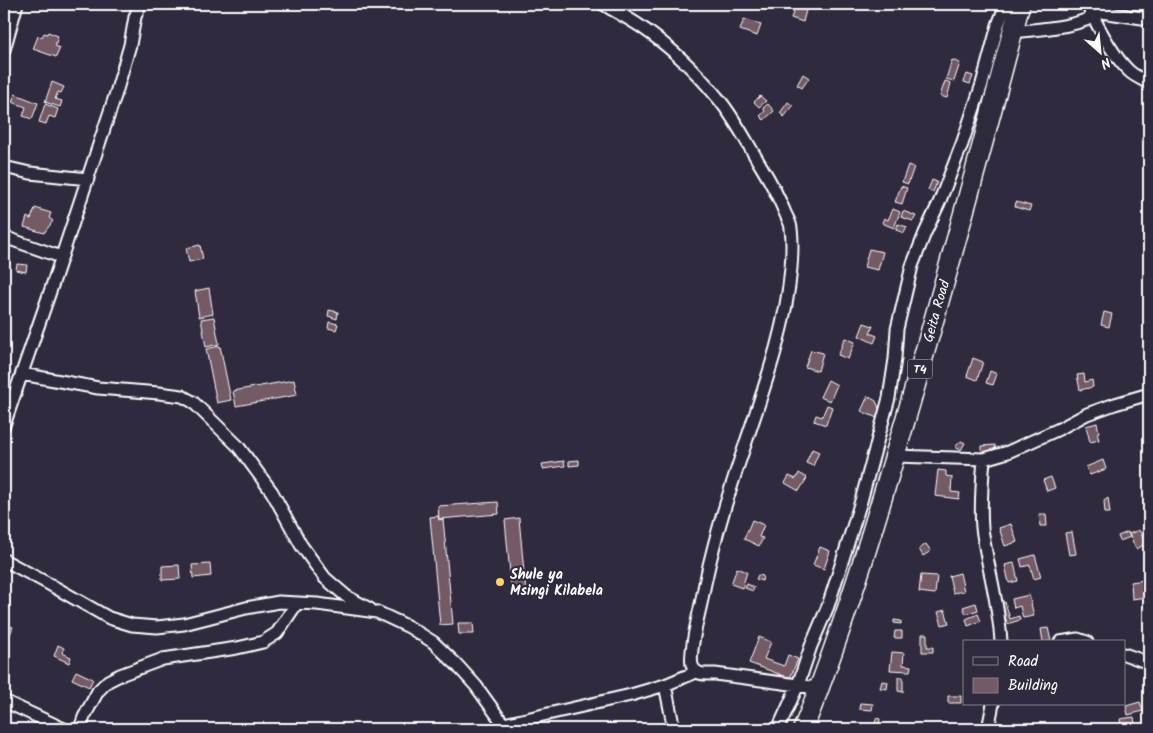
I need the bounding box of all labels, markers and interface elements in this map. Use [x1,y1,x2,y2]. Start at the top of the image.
north arrow [1076,28,1126,78]
text: N [1096,51,1114,75]
street label: Geita Road [918,277,957,345]
road number: T4 [908,359,932,378]
place label: Shule ya Msingi Kilabela [510,564,603,602]
marker: Shule ya Msingi Kilabela [494,576,506,588]
legend [963,640,1126,706]
text: Road [1008,650,1039,674]
text: Building [1008,674,1058,698]

